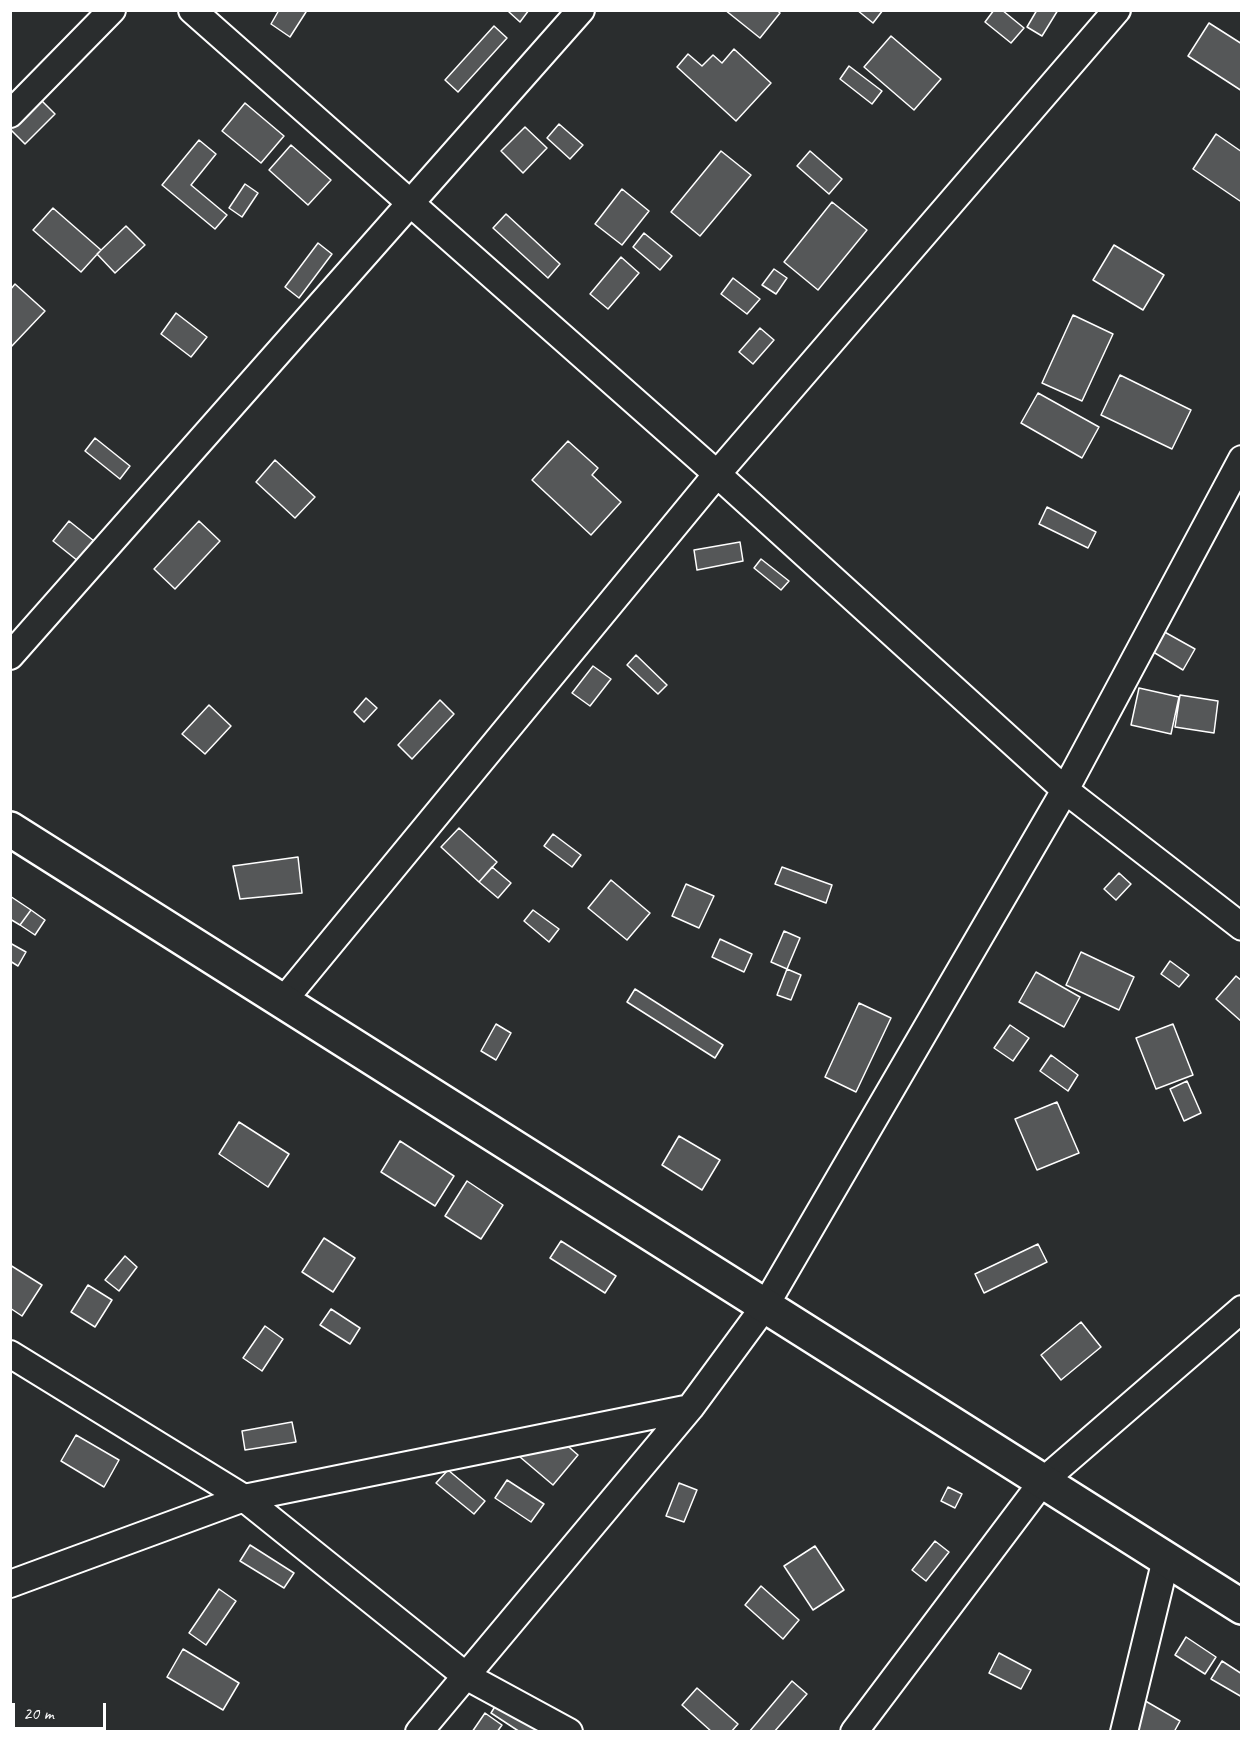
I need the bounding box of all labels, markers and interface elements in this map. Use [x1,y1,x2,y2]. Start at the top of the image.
scale bar [15,1691,110,1729]
text: 20 m [23,1702,54,1724]

